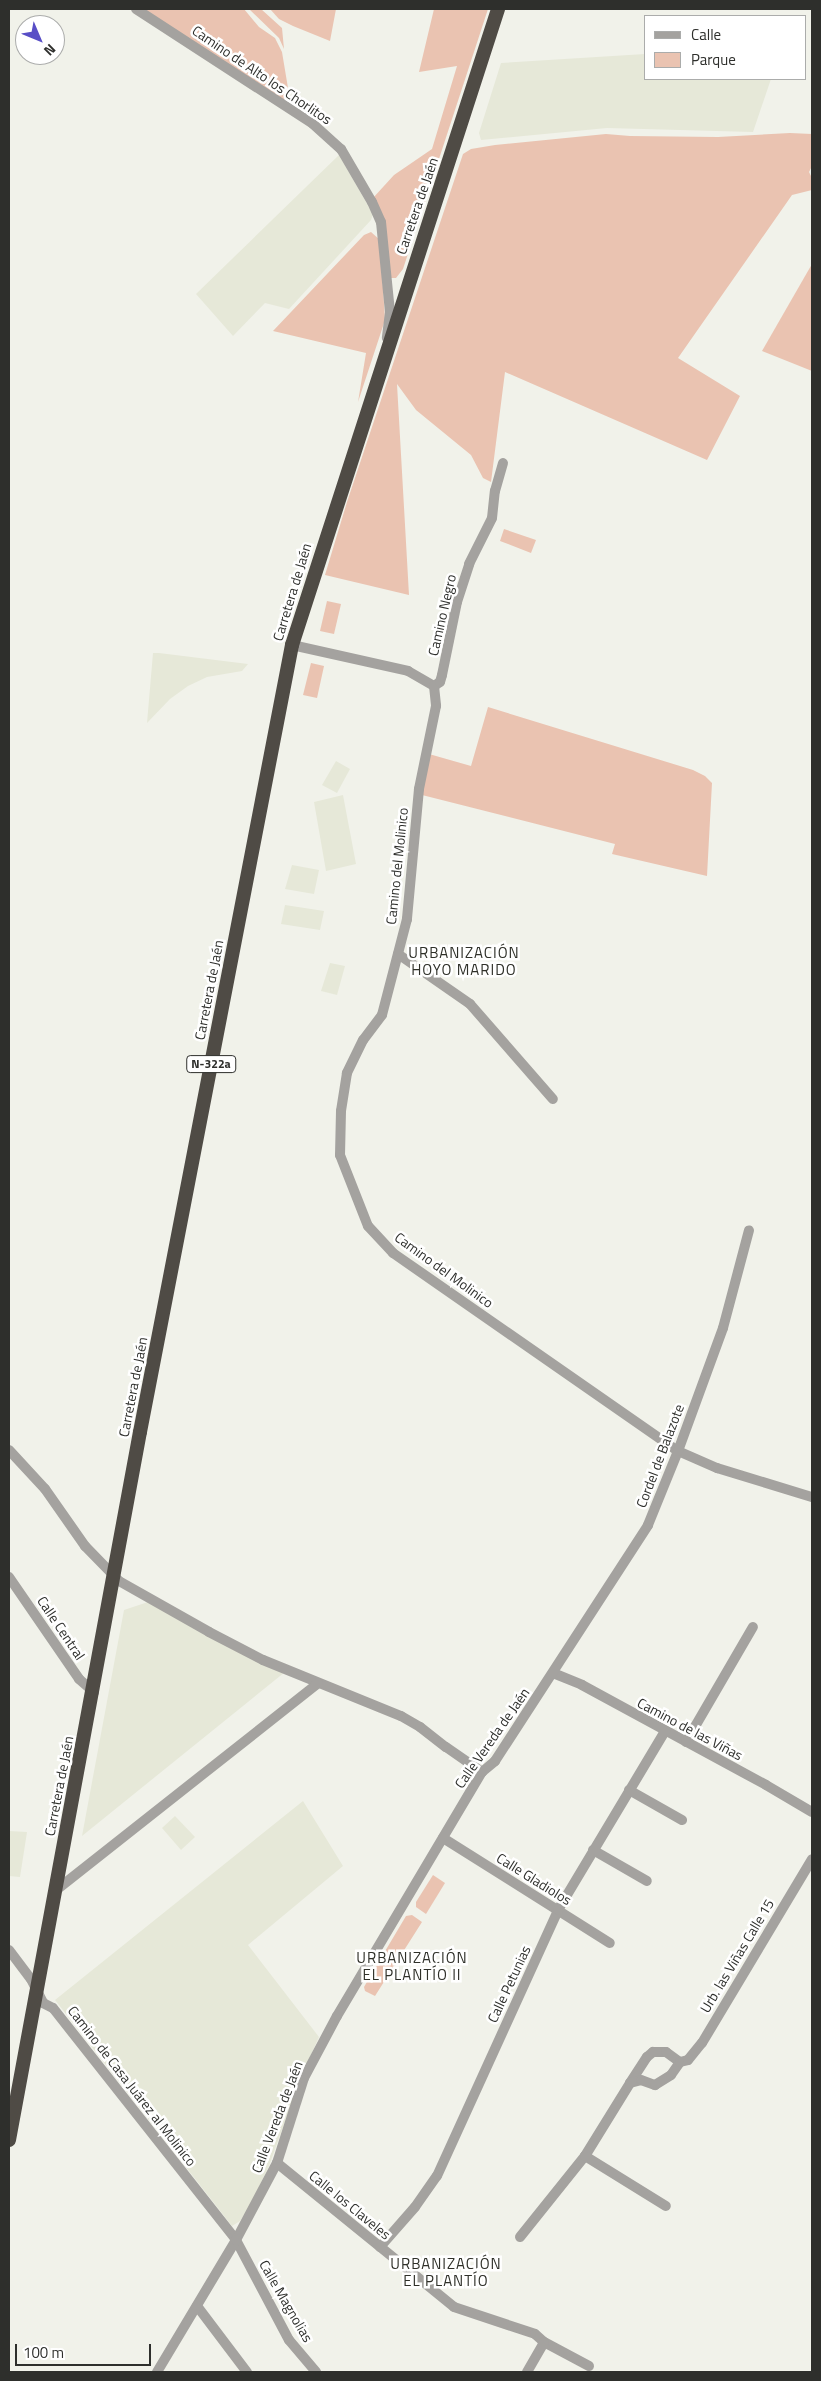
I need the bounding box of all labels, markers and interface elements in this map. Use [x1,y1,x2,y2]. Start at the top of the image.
north arrow [15,15,65,65]
legend [644,15,806,80]
street label: Camino de Alto los Chorlitos [189,22,335,128]
text: Calle [691,23,721,46]
text: N [39,39,61,61]
text: Parque [691,48,736,71]
street label: Carretera de Jaén [393,155,441,257]
street label: Carretera de Jaén [269,541,315,643]
street label: Camino Negro [424,573,460,657]
street label: Camino del Molinico [383,807,411,925]
street label: Carretera de Jaén [191,939,227,1041]
district label: URBANIZACIÓN HOYO MARIDO [407,943,521,978]
road number: N-322a [186,1054,236,1074]
street label: Camino del Molinico [392,1229,496,1311]
street label: Carretera de Jaén [115,1336,151,1438]
street label: Cordel de Balazote [633,1402,687,1510]
street label: Calle Central [34,1593,88,1663]
street label: Calle Vereda de Jaén [451,1685,533,1791]
street label: Camino de las Viñas [634,1694,746,1764]
street label: Carretera de Jaén [41,1735,77,1837]
street label: Calle Gladiolos [493,1849,575,1909]
street label: Urb. las Viñas Calle 15 [696,1896,778,2016]
street label: Calle Petunias [484,1943,534,2025]
district label: URBANIZACIÓN EL PLANTÍO II [355,1948,469,1983]
street label: Camino de Casa Juárez al Molinico [64,2003,200,2169]
street label: Calle Vereda de Jaén [248,2059,306,2175]
street label: Calle los Claveles [306,2167,394,2243]
district label: URBANIZACIÓN EL PLANTÍO [389,2254,503,2289]
street label: Calle Magnolias [256,2257,316,2345]
scale bar [18,2334,154,2366]
text: 100 m [23,2341,64,2364]

